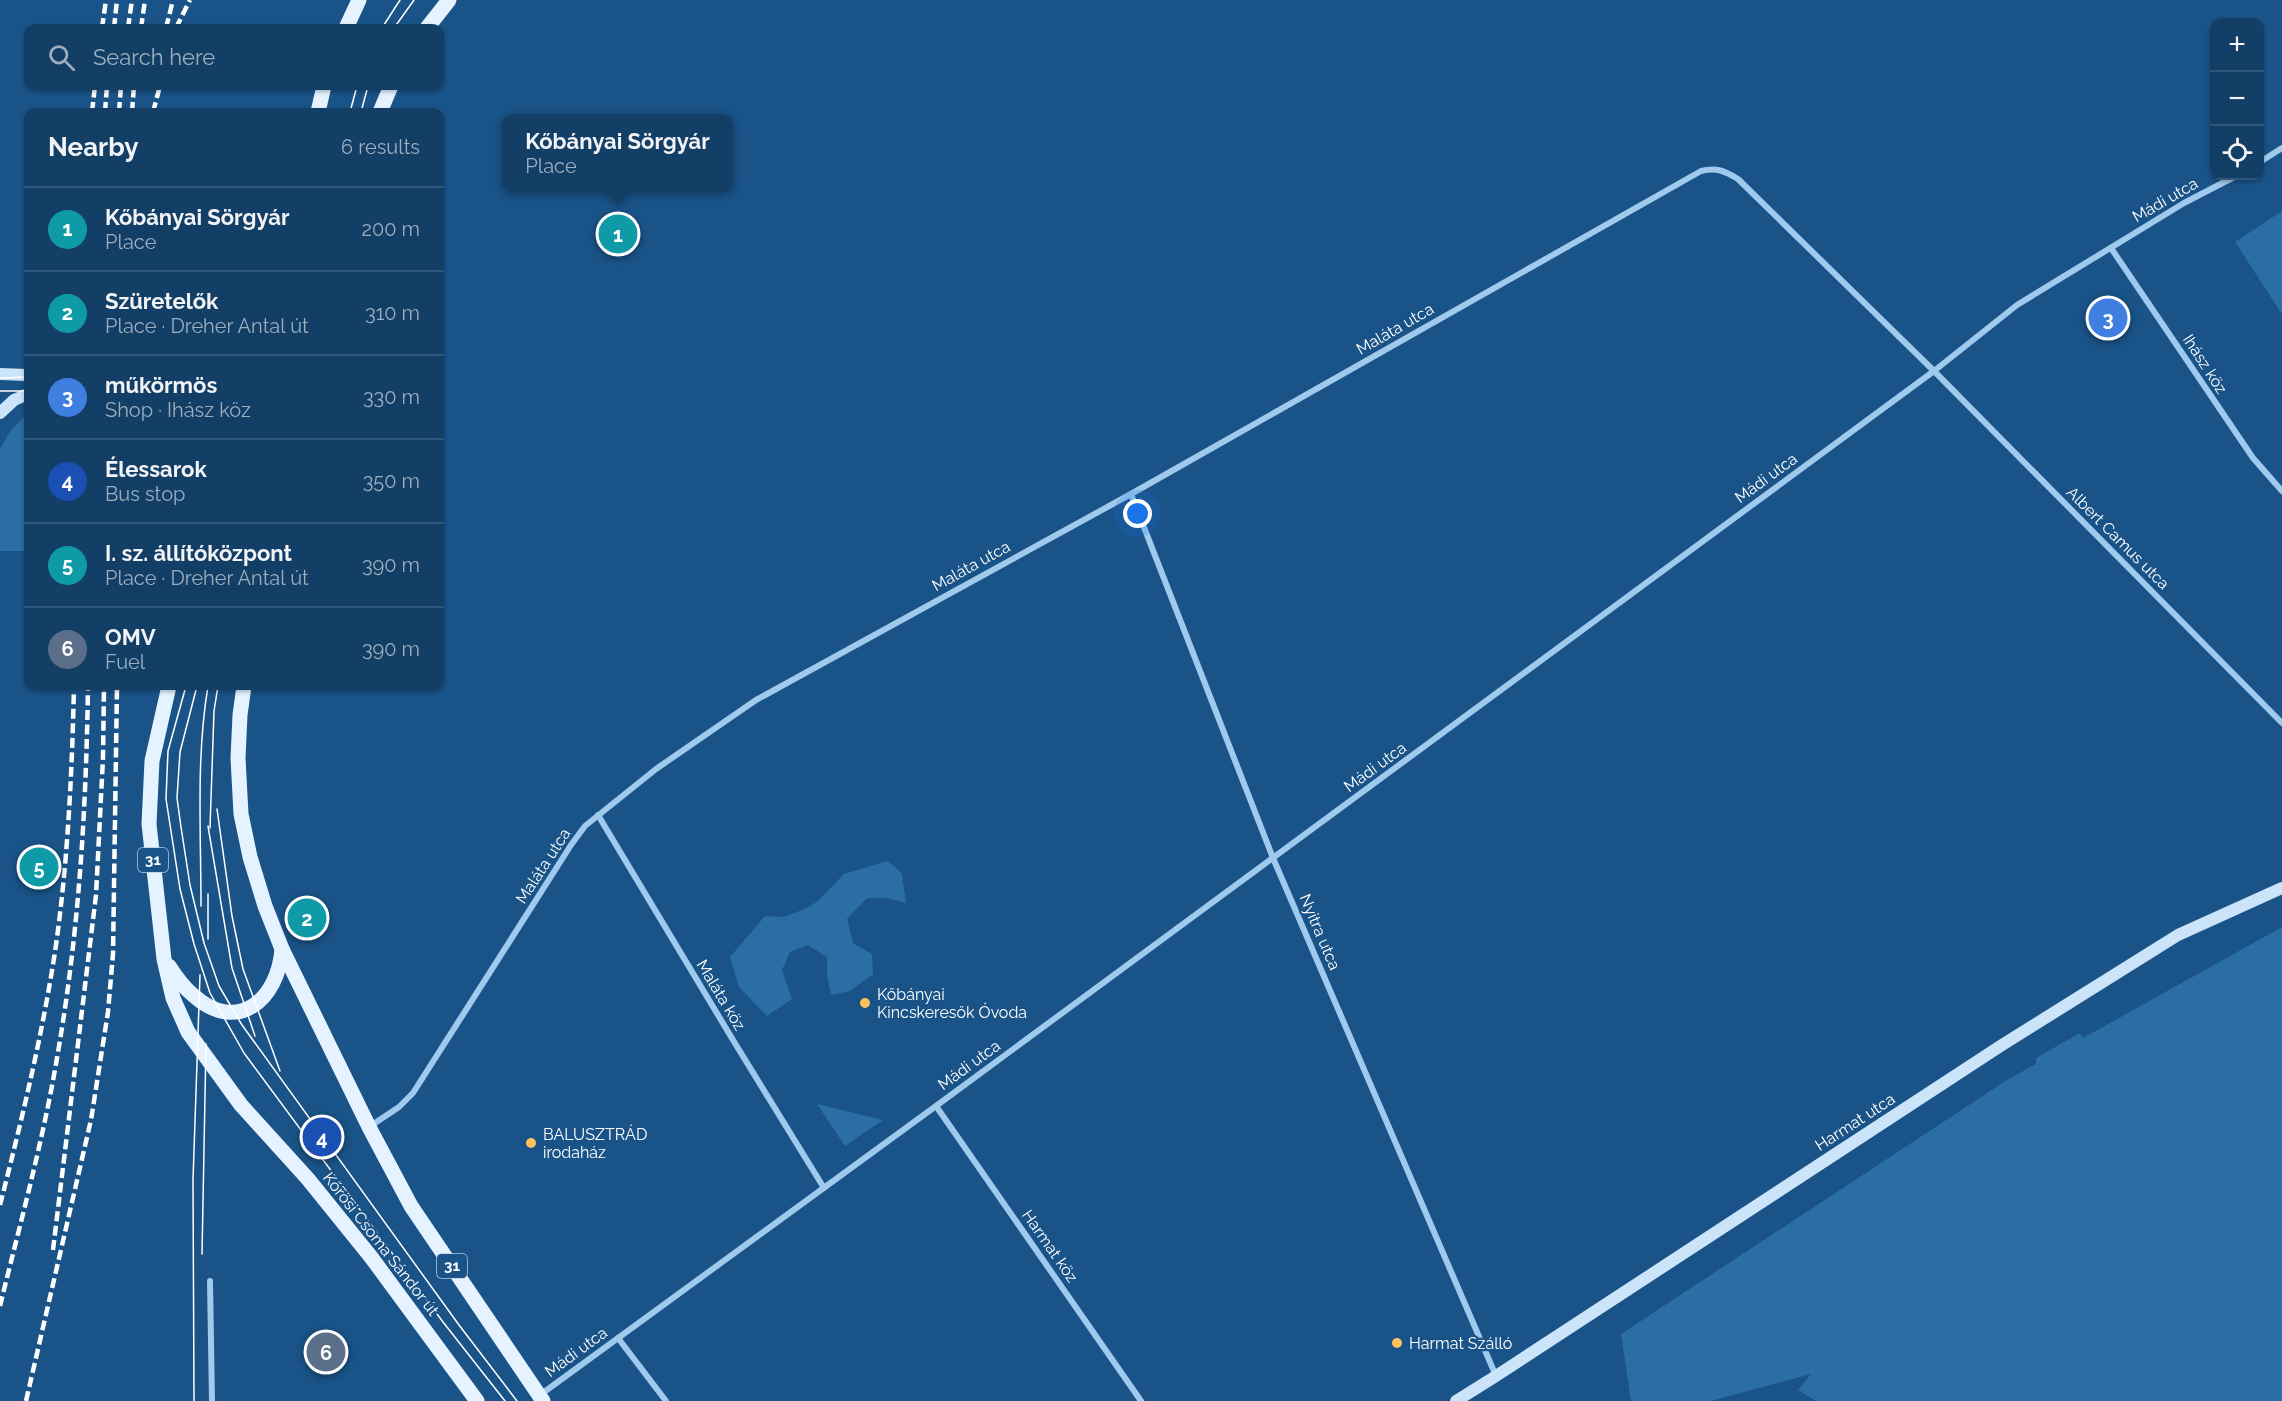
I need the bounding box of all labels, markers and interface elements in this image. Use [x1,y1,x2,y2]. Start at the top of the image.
map controls [2210,18,2264,180]
button: + [2210,18,2264,72]
search box [24,24,444,90]
icon: search [45,41,78,74]
text: Search here [93,44,215,70]
button: − [2210,72,2264,126]
popup [502,114,733,192]
button: locate [2210,126,2264,180]
text: Kőbányai Sörgyár [525,128,710,154]
text: Nearby [48,132,138,162]
text: 6 results [341,135,420,159]
text: Place [525,154,577,178]
street label: Mádi utca [2129,174,2201,226]
text: Kőbányai Sörgyár [105,204,289,230]
pin: 1 [598,212,638,256]
text: 1 [63,217,72,241]
text: 200 m [362,217,420,241]
text: Place [105,230,156,254]
text: Szüretelők [105,288,218,314]
pin: 3 [2088,296,2128,340]
street label: Maláta utca [1353,299,1437,359]
text: 2 [62,301,73,325]
text: 310 m [365,301,420,325]
text: Place · Dreher Antal út [105,314,309,338]
street label: Ihász köz [2179,331,2231,397]
text: műkörmös [105,372,217,398]
text: 3 [62,385,73,409]
text: 330 m [363,385,420,409]
text: Shop · Ihász köz [105,398,251,422]
street label: Mádi utca [1731,449,1801,507]
text: Élessarok [105,456,207,482]
text: 4 [62,469,73,493]
text: 350 m [363,469,420,493]
text: Bus stop [105,482,185,506]
street label: Albert Camus utca [2063,483,2173,593]
your location [1123,499,1152,528]
street label: Maláta utca [929,537,1013,595]
text: I. sz. állítóközpont [105,540,292,566]
text: 5 [62,553,73,577]
text: 390 m [362,553,420,577]
text: Place · Dreher Antal út [105,566,309,590]
text: OMV [105,624,156,650]
text: 6 [61,637,74,661]
text: 390 m [362,637,420,661]
text: Fuel [105,650,145,674]
street label: Mádi utca [1340,738,1410,796]
street label: Maláta utca [512,825,574,907]
pin: 5 [20,844,58,890]
road number: 31 [138,848,168,872]
street label: Nyitra utca [1296,891,1344,973]
pin: 2 [288,896,326,940]
street label: Maláta köz [692,956,750,1034]
place label: Kőbányai Kincskeresők Óvoda [877,985,1027,1022]
marker: Kőbányai Kincskeresők Óvoda [858,996,872,1010]
street label: Mádi utca [934,1036,1004,1094]
street label: Harmat utca [1812,1089,1898,1155]
pin: 4 [302,1114,342,1160]
place label: BALUSZTRÁD irodaház [543,1124,647,1162]
marker: BALUSZTRÁD irodaház [524,1136,538,1150]
street label: Kőrösi Csoma Sándor út [319,1169,443,1320]
street label: Harmat köz [1018,1206,1082,1286]
road number: 31 [437,1254,467,1278]
street label: Mádi utca [541,1323,611,1381]
pin: 6 [306,1330,346,1374]
place label: Harmat Szálló [1409,1334,1512,1353]
marker: Harmat Szálló [1390,1336,1404,1350]

